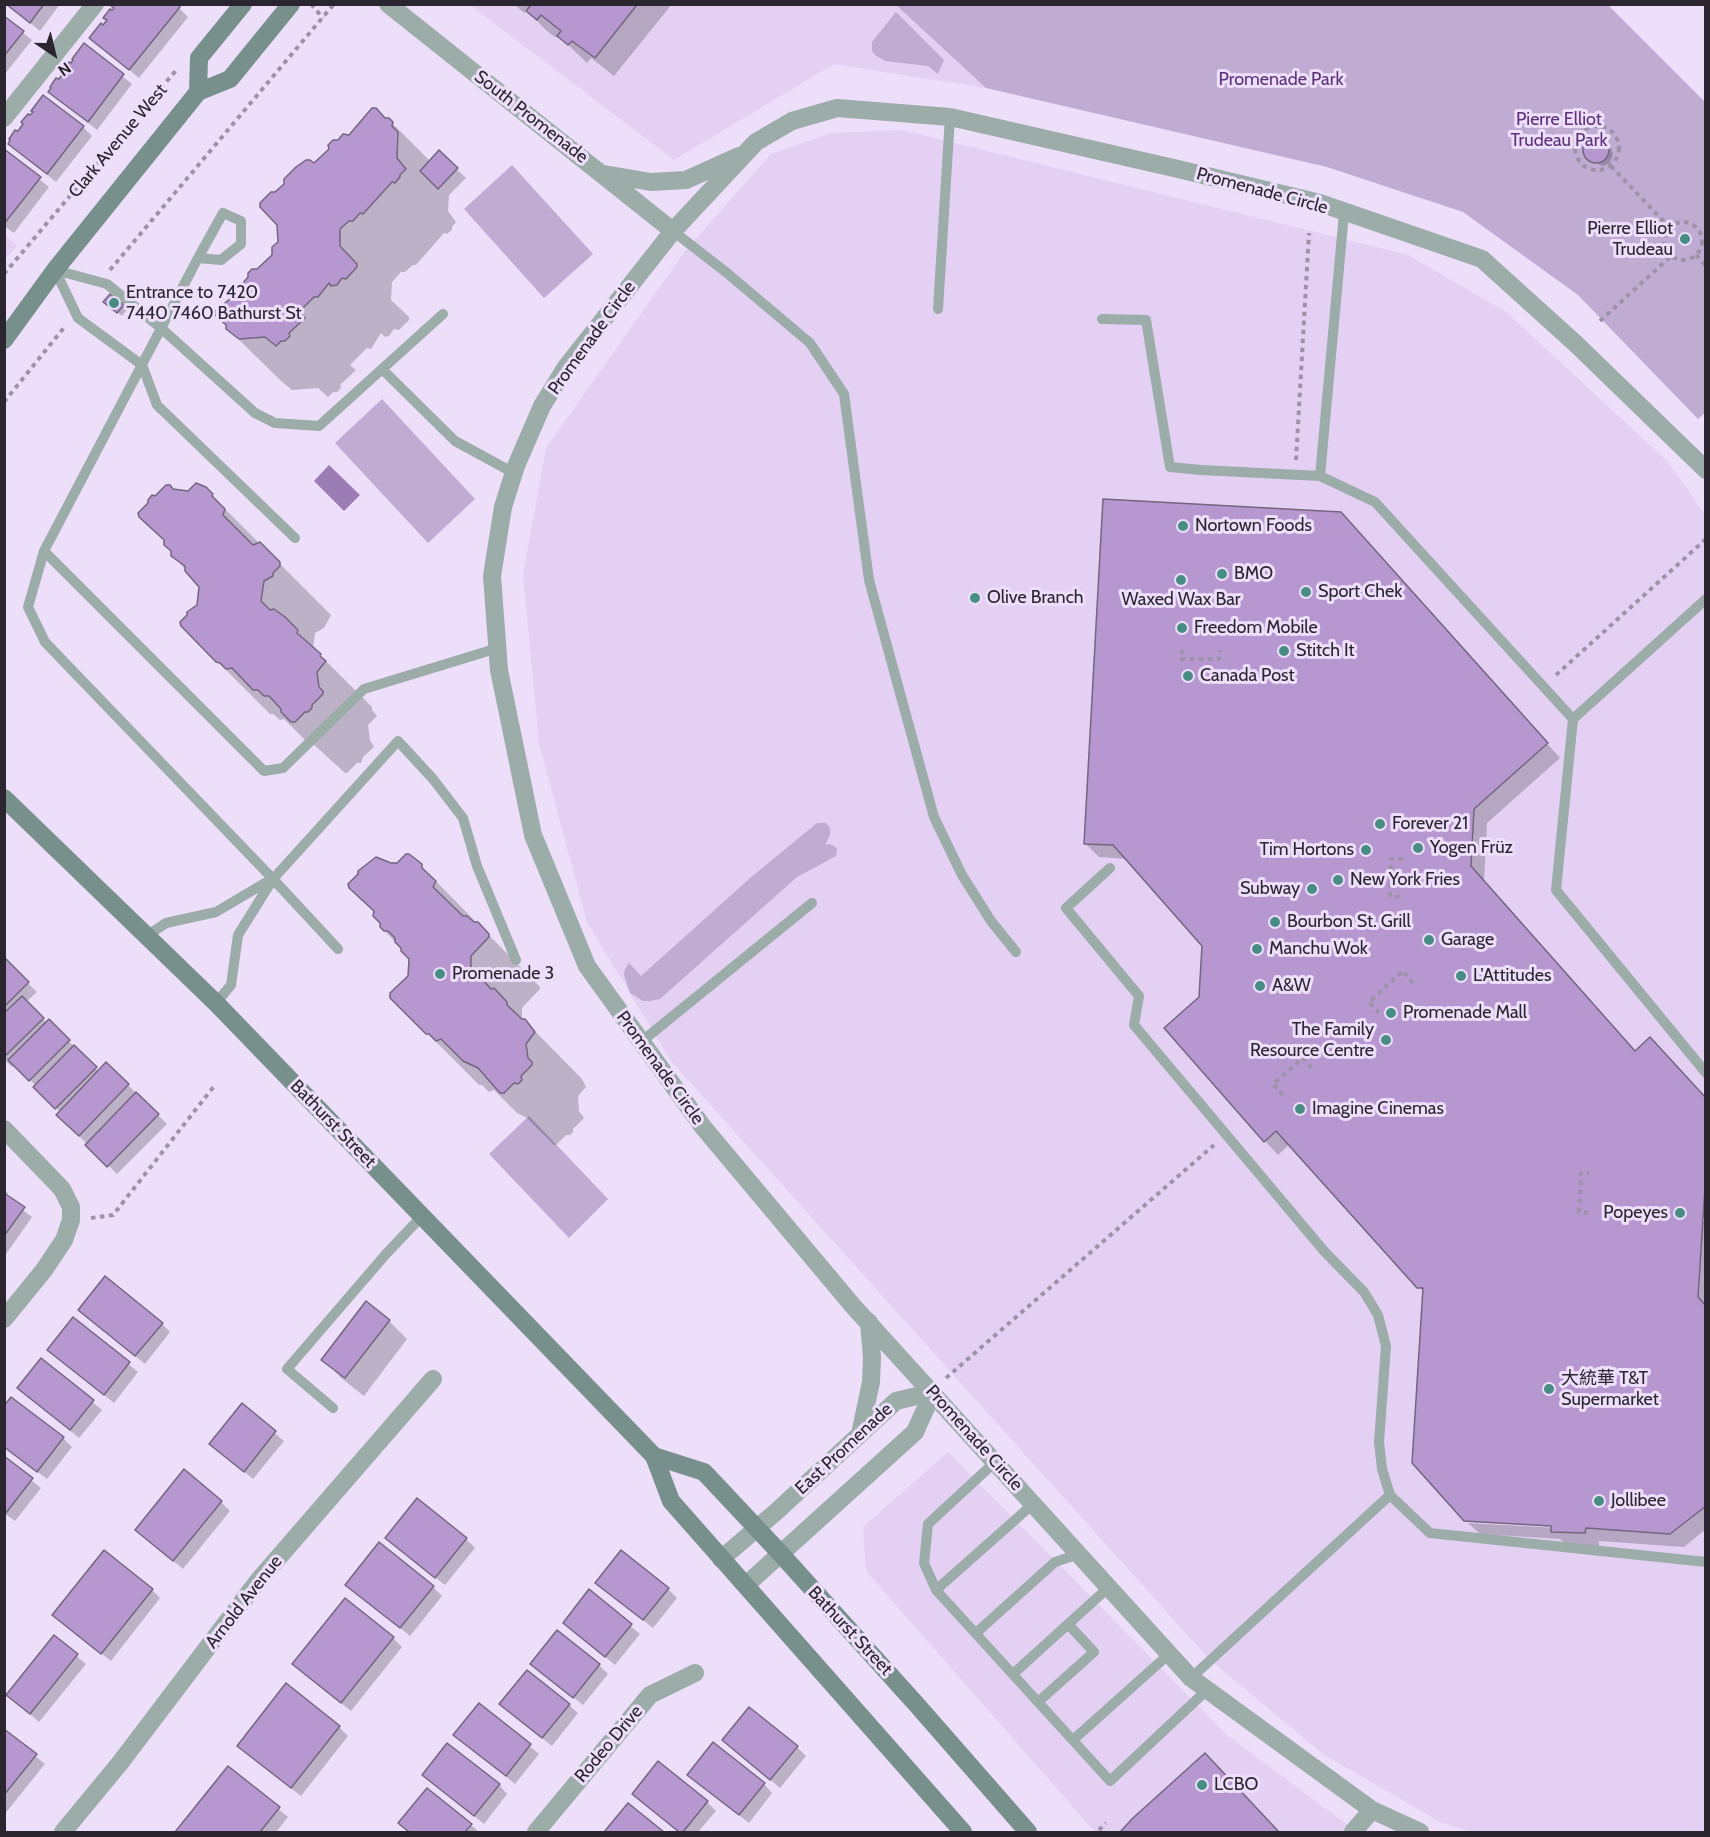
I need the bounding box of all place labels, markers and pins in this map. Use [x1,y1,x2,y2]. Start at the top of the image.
place label: Pierre Elliot Trudeau [1587,218,1673,260]
marker: Pierre Elliot Trudeau [1678,232,1692,246]
place label: Entrance to 7420 7440 7460 Bathurst St [126,282,302,324]
marker: Entrance to 7420 7440 7460 Bathurst St [107,296,121,310]
place label: Nortown Foods [1195,515,1312,537]
marker: Nortown Foods [1176,519,1190,533]
place label: BMO [1234,563,1273,585]
marker: BMO [1215,567,1229,581]
marker: Waxed Wax Bar [1174,573,1188,587]
place label: Sport Chek [1318,581,1402,603]
marker: Sport Chek [1299,585,1313,599]
place label: Olive Branch [987,587,1084,609]
place label: Waxed Wax Bar [1121,589,1241,611]
marker: Olive Branch [968,591,982,605]
place label: Freedom Mobile [1194,617,1318,639]
marker: Freedom Mobile [1175,621,1189,635]
place label: Stitch It [1296,640,1355,662]
marker: Stitch It [1277,644,1291,658]
place label: Canada Post [1200,665,1295,687]
marker: Canada Post [1181,669,1195,683]
place label: Forever 21 [1392,813,1468,835]
marker: Forever 21 [1373,817,1387,831]
place label: Yogen Früz [1430,837,1513,859]
place label: Tim Hortons [1259,839,1354,861]
marker: Yogen Früz [1411,841,1425,855]
marker: Tim Hortons [1359,843,1373,857]
place label: New York Fries [1350,869,1460,891]
marker: New York Fries [1331,873,1345,887]
place label: Subway [1240,878,1300,900]
marker: Subway [1305,882,1319,896]
place label: Bourbon St. Grill [1287,911,1411,933]
marker: Bourbon St. Grill [1268,915,1282,929]
place label: Garage [1441,929,1494,951]
marker: Garage [1422,933,1436,947]
place label: Manchu Wok [1269,938,1368,960]
marker: Manchu Wok [1250,942,1264,956]
place label: Promenade 3 [452,963,554,985]
place label: L'Attitudes [1473,965,1551,987]
marker: Promenade 3 [433,967,447,981]
marker: L'Attitudes [1454,969,1468,983]
place label: A&W [1272,975,1311,997]
marker: A&W [1253,979,1267,993]
place label: Promenade Mall [1403,1002,1527,1024]
marker: Promenade Mall [1384,1006,1398,1020]
place label: The Family Resource Centre [1250,1019,1374,1062]
marker: The Family Resource Centre [1379,1033,1393,1047]
place label: Imagine Cinemas [1312,1098,1444,1120]
marker: Imagine Cinemas [1293,1102,1307,1116]
place label: Popeyes [1603,1202,1668,1224]
marker: Popeyes [1673,1206,1687,1220]
place label: 大統華 T&T Supermarket [1561,1368,1659,1410]
marker: 大統華 T&T Supermarket [1542,1382,1556,1396]
place label: Jollibee [1611,1490,1666,1512]
marker: Jollibee [1592,1494,1606,1508]
place label: LCBO [1214,1774,1258,1796]
marker: LCBO [1195,1778,1209,1792]

